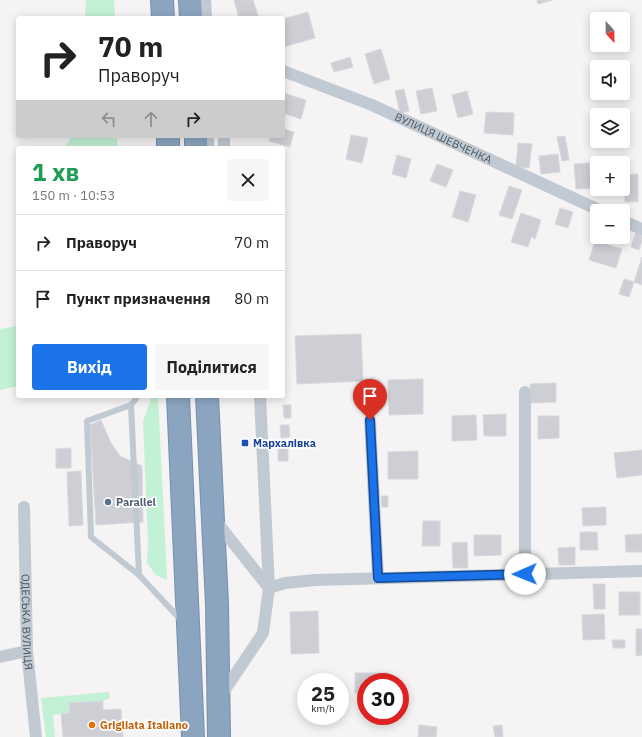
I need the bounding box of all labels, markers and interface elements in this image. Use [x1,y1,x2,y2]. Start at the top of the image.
north arrow [590,12,630,52]
map controls [590,12,630,244]
text: 70 m [98,28,163,65]
icon: right [32,32,84,84]
button: sound [590,60,630,100]
text: Праворуч [98,64,180,87]
icon: left [98,108,120,130]
icon: ahead [140,108,162,130]
icon: right [182,108,204,130]
button: layers [590,108,630,148]
street label: ВУЛИЦЯ ШЕВЧЕНКА [392,109,494,167]
text: 1 хв [32,156,79,188]
button: + [590,156,630,196]
button: close [227,159,269,201]
text: 150 m · 10:53 [32,187,115,204]
button: − [590,204,630,244]
icon: right [32,232,54,254]
text: Праворуч [66,233,137,252]
text: 70 m [234,233,269,252]
icon: arrive [32,288,54,310]
text: Пункт призначення [66,289,211,308]
text: 80 m [234,289,269,308]
button: Вихід [32,344,147,390]
button: Поділитися [155,344,269,390]
pin [353,379,387,420]
icon: arrive [359,385,381,407]
place label: Мархалівка [253,436,316,450]
marker: Мархалівка [240,438,250,448]
place label: Parallel [116,495,157,509]
marker: Parallel [103,497,113,507]
position arrow [504,553,546,595]
street label: ОДЕСЬКА ВУЛИЦЯ [18,574,36,671]
speed limit sign: 30 [357,673,409,725]
text: 25 [311,680,335,707]
text: km/h [311,702,335,715]
place label: Grigliata Italiano [100,718,188,732]
marker: Grigliata Italiano [87,720,97,730]

